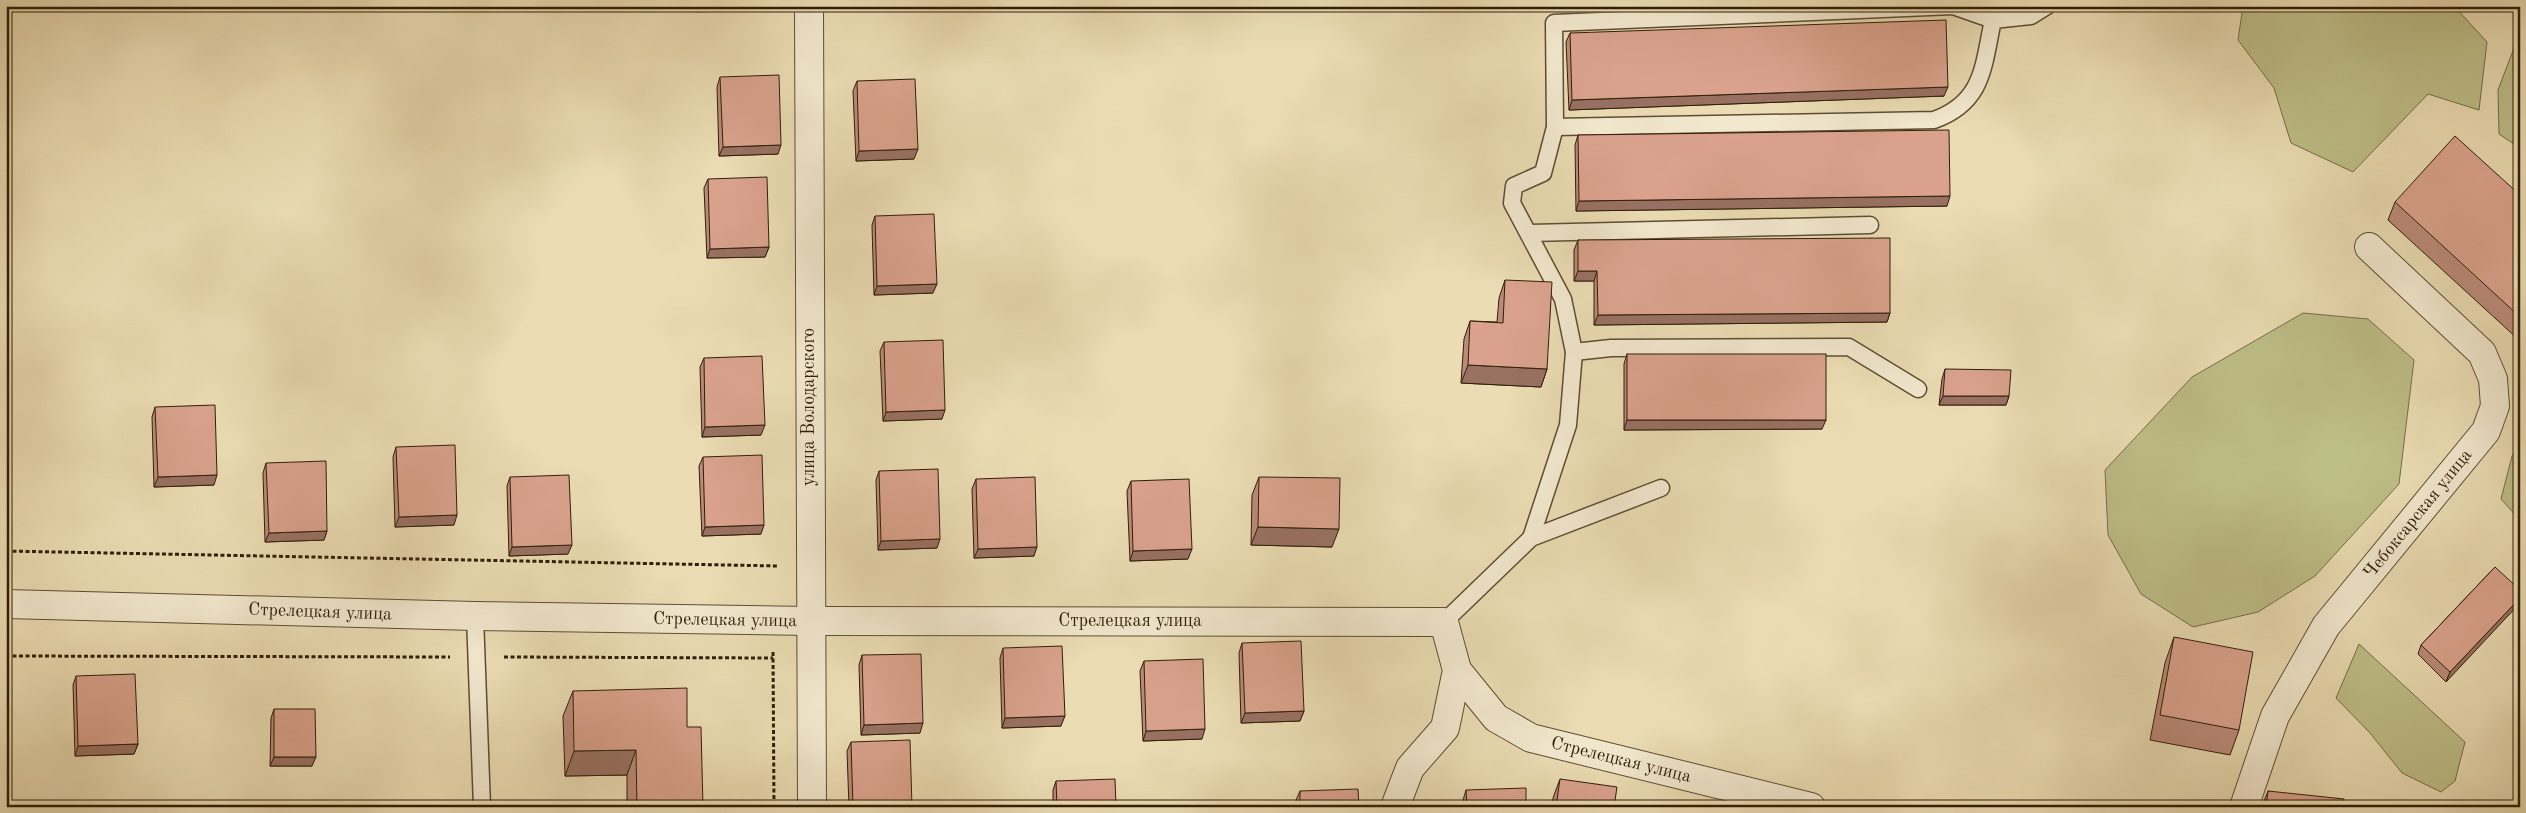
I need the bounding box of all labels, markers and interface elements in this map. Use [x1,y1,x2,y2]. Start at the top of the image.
street label: улица Володарского [800,328,818,486]
street label: Чебоксарская улица [2360,446,2476,582]
street label: Стрелецкая улица [248,600,392,624]
street label: Стрелецкая улица [653,610,797,630]
street label: Стрелецкая улица [1058,612,1202,630]
street label: Стрелецкая улица [1549,734,1693,786]

